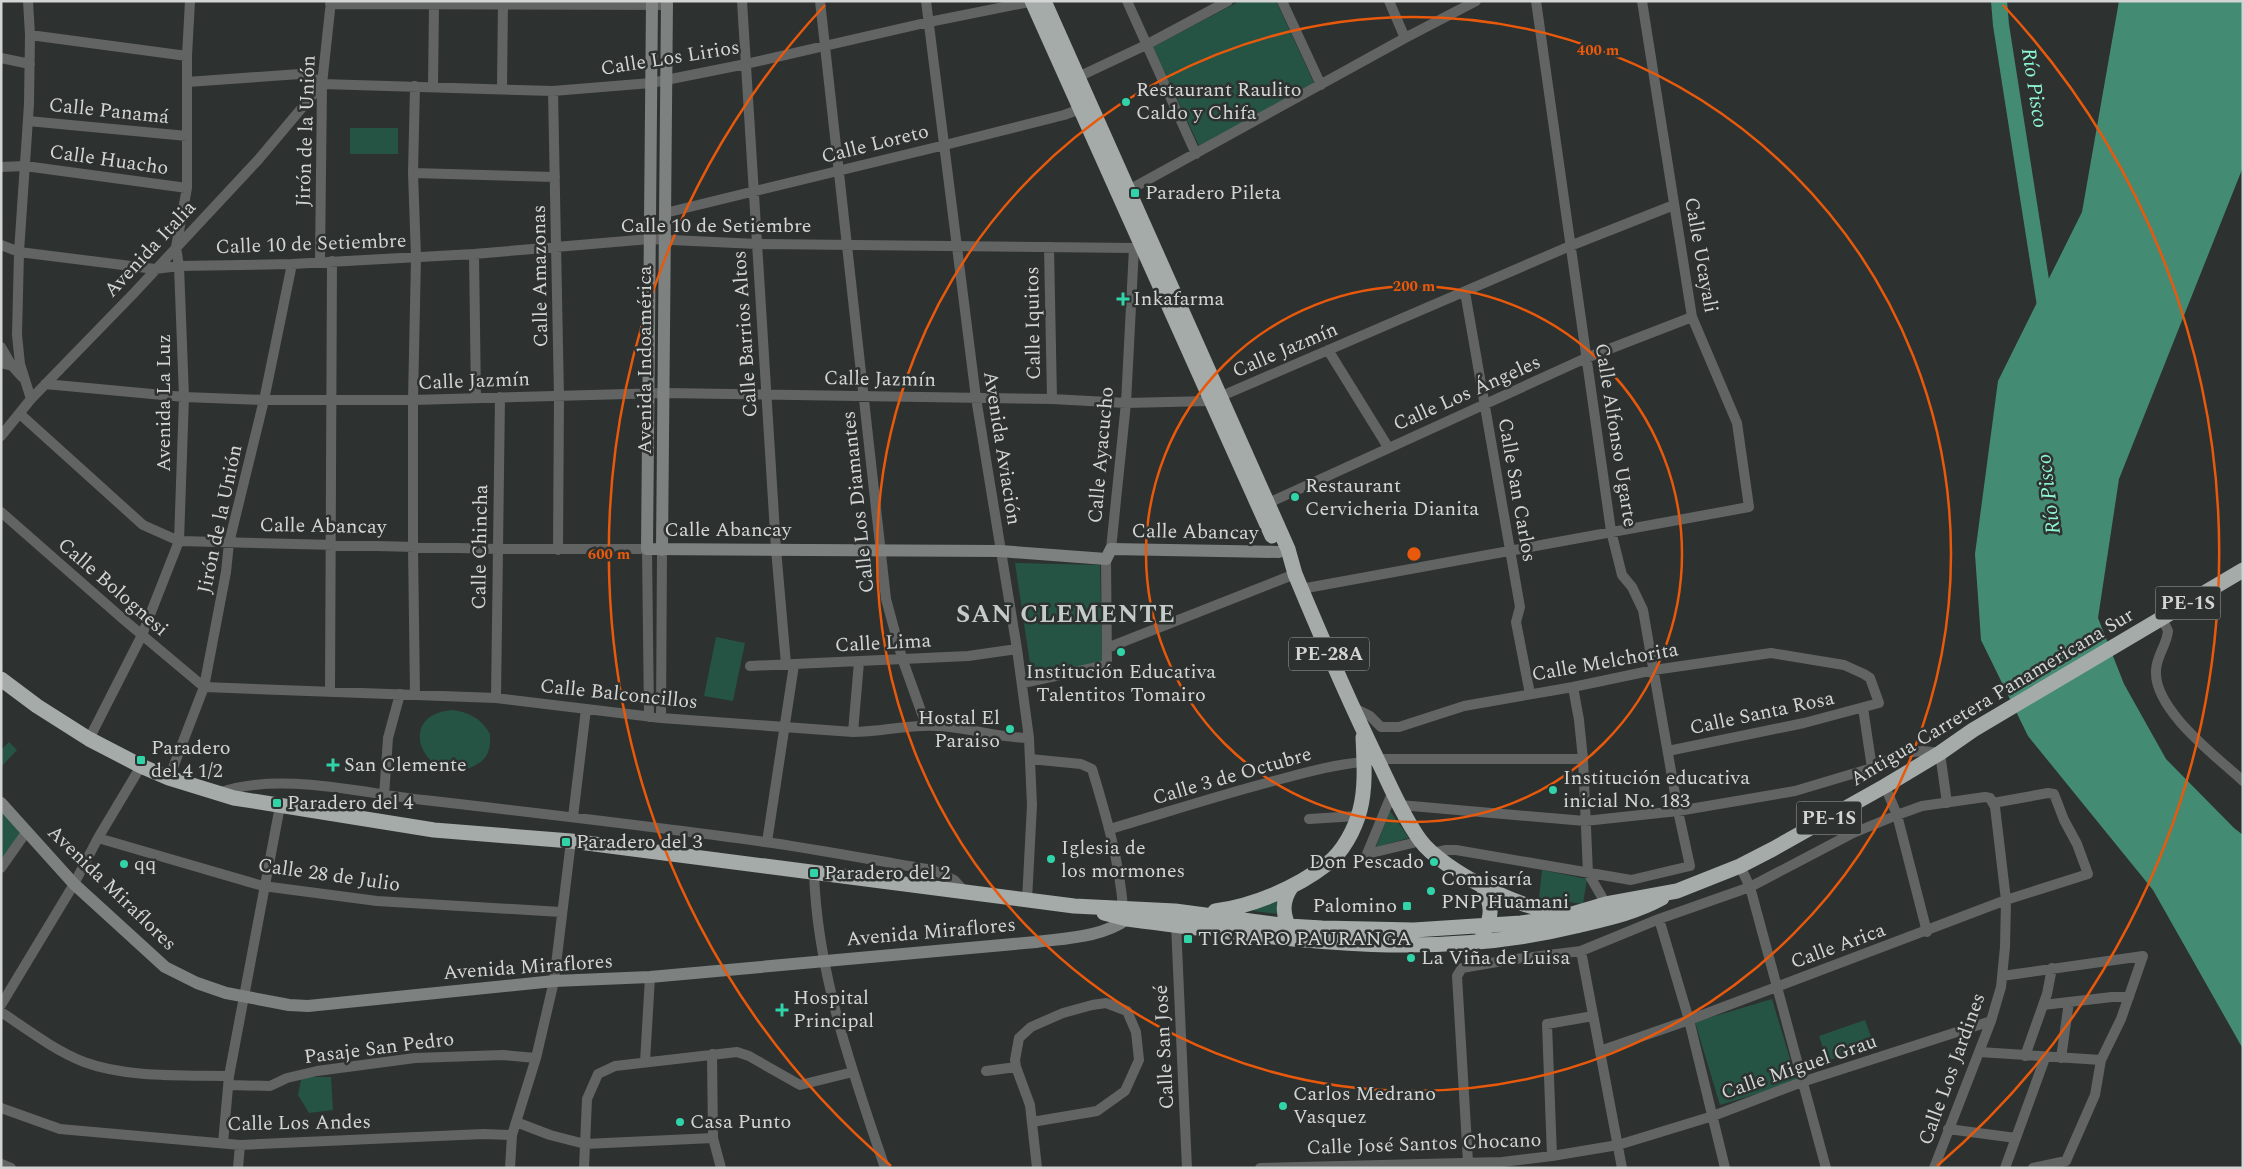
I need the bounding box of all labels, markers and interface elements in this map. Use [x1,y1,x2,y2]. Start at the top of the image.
street label: Calle Los Lirios [598,32,742,84]
text: 400 m [1577,39,1620,62]
water label: Río Pisco [2012,46,2056,130]
street label: Jirón de la Unión [288,55,324,207]
place label: Restaurant Raulito Caldo y Chifa [1136,75,1302,128]
street label: Calle Panamá [47,90,171,132]
marker: Restaurant Raulito Caldo y Chifa [1120,96,1132,108]
street label: Calle Loreto [818,116,932,172]
street label: Calle Huacho [48,137,170,183]
place label: Paradero Pileta [1145,178,1281,208]
marker: Paradero Pileta [1129,187,1141,199]
street label: Avenida Italia [97,193,203,304]
street label: Calle Ucayali [1676,195,1726,315]
street label: Calle Amazonas [524,204,556,348]
street label: Calle 10 de Setiembre [620,211,812,241]
street label: Calle 10 de Setiembre [215,226,407,262]
street label: Calle Barrios Altos [724,249,766,419]
street label: Avenida Indoamérica [630,265,660,454]
street label: Calle Iquitos [1017,266,1049,380]
text: 200 m [1393,275,1436,298]
place label: Inkafarma [1133,284,1225,314]
marker: Inkafarma [1117,293,1129,305]
street label: Calle Jazmín [1228,314,1342,386]
street label: Avenida La Luz [149,334,179,472]
street label: Calle Alfonso Ugarte [1587,341,1645,529]
street label: Calle Los Ángeles [1388,347,1546,439]
street label: Calle Jazmín [824,363,936,395]
street label: Calle Jazmín [417,364,531,398]
street label: Avenida Aviación [975,369,1029,527]
street label: Calle Ayacucho [1080,385,1122,525]
street label: Calle Los Diamantes [834,409,882,595]
street label: Calle San Carlos [1490,416,1544,564]
street label: Jirón de la Unión [190,442,250,596]
water label: Río Pisco [2028,452,2070,536]
place label: Restaurant Cervicheria Dianita [1305,471,1479,524]
street label: Calle Chincha [464,484,496,610]
marker: Restaurant Cervicheria Dianita [1289,491,1301,503]
street label: Calle Abancay [259,510,388,542]
street label: Calle Abancay [665,515,793,545]
street label: Calle Abancay [1131,516,1260,548]
street label: Calle Bolognesi [51,530,175,644]
text: 600 m [588,543,631,566]
centre of rings [1405,545,1423,563]
road number: PE-1S [2156,586,2220,620]
district label: SAN CLEMENTE [956,596,1176,634]
street label: Antigua Carretera Panamericana Sur [1844,600,2140,794]
street label: Calle Lima [834,625,932,661]
street label: Calle Melchorita [1529,634,1681,690]
road number: PE-28A [1289,638,1369,671]
marker: Institución Educativa Talentitos Tomairo [1115,646,1127,658]
place label: Institución Educativa Talentitos Tomairo [1026,657,1216,710]
street label: Calle Balconcillos [539,671,699,717]
street label: Calle Santa Rosa [1687,683,1837,743]
place label: Hostal El Paraiso [918,703,1000,756]
marker: Hostal El Paraiso [1004,723,1016,735]
place label: Paradero del 4 1/2 [151,733,231,786]
street label: Calle 3 de Octubre [1149,739,1315,813]
place label: San Clemente [344,750,467,780]
marker: Paradero del 4 1/2 [135,754,147,766]
marker: San Clemente [326,758,340,772]
place label: Institución educativa inicial No. 183 [1563,763,1750,816]
marker: Institución educativa inicial No. 183 [1547,784,1559,796]
place label: Paradero del 4 [287,788,413,818]
marker: Paradero del 4 [271,797,283,809]
road number: PE-1S [1796,801,1862,834]
street label: Avenida Miraflores [40,818,184,958]
place label: Paradero del 3 [576,827,702,857]
place label: Iglesia de los mormones [1061,833,1185,886]
marker: Paradero del 3 [560,836,572,848]
place label: Don Pescado [1309,847,1424,877]
place label: qq [134,849,156,879]
street label: Calle 28 de Julio [256,850,402,900]
marker: Iglesia de los mormones [1045,853,1057,865]
marker: Don Pescado [1428,856,1440,868]
marker: qq [118,858,130,870]
place label: Paradero del 2 [824,858,950,888]
place label: Comisaría PNP Huamani [1441,864,1569,917]
marker: Paradero del 2 [808,867,820,879]
marker: Comisaría PNP Huamani [1425,885,1437,897]
place label: Palomino [1312,891,1397,921]
marker: Palomino [1401,900,1413,912]
street label: Avenida Miraflores [845,910,1017,954]
street label: Calle Arica [1786,915,1890,977]
place label: TICRAPO PAURANGA [1198,924,1412,954]
marker: TICRAPO PAURANGA [1182,933,1194,945]
place label: La Viña de Luisa [1421,943,1570,973]
street label: Avenida Miraflores [442,946,614,988]
marker: La Viña de Luisa [1405,952,1417,964]
place label: Hospital Principal [793,983,874,1036]
street label: Calle San José [1146,984,1182,1110]
street label: Calle Los Jardines [1911,989,1993,1149]
marker: Hospital Principal [775,1003,789,1017]
street label: Pasaje San Pedro [302,1024,456,1072]
street label: Calle Miguel Grau [1717,1026,1881,1108]
place label: Carlos Medrano Vasquez [1293,1079,1436,1132]
marker: Carlos Medrano Vasquez [1277,1100,1289,1112]
street label: Calle Los Andes [227,1107,371,1139]
place label: Casa Punto [690,1107,791,1137]
marker: Casa Punto [674,1116,686,1128]
street label: Calle José Santos Chocano [1306,1125,1542,1163]

